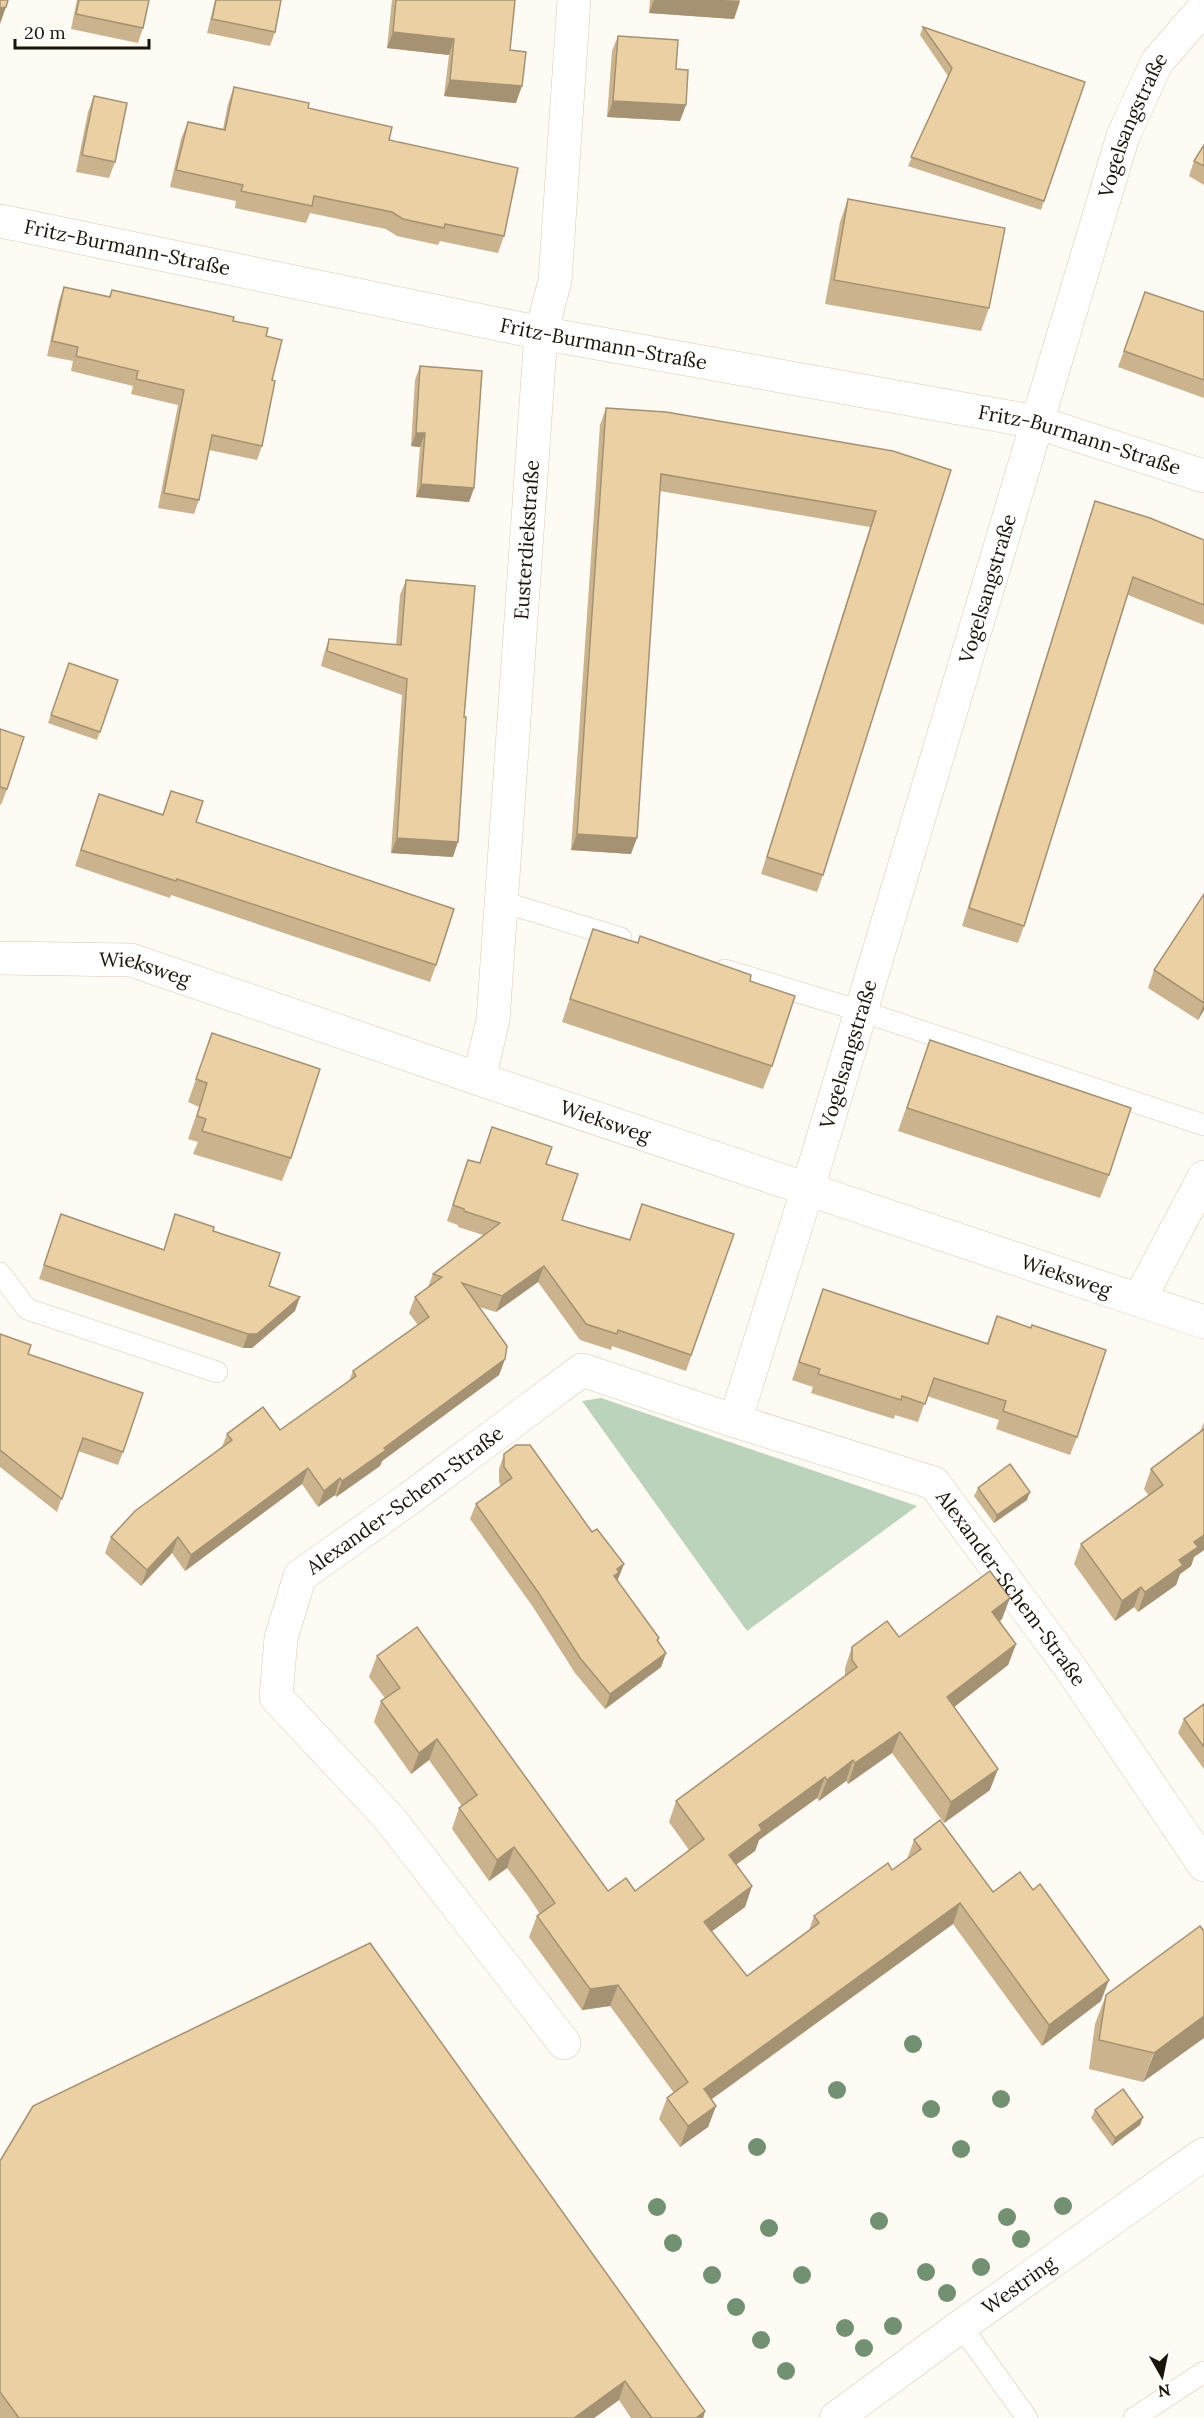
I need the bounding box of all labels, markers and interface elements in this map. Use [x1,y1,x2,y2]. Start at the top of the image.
scale bar [15,12,148,50]
text: 20 m [24,21,66,44]
street label: Vogelsangstraße [1092,46,1172,201]
street label: Fritz-Burmann-Straße [22,213,233,280]
street label: Fritz-Burmann-Straße [498,312,709,375]
street label: Fritz-Burmann-Straße [976,399,1184,480]
street label: Eusterdiekstraße [508,459,544,621]
street label: Vogelsangstraße [953,511,1021,667]
street label: Wieksweg [99,947,195,992]
street label: Vogelsangstraße [813,976,882,1132]
street label: Wieksweg [557,1094,655,1148]
street label: Wieksweg [1018,1249,1116,1302]
street label: Alexander-Schem-Straße [300,1420,508,1580]
street label: Alexander-Schem-Straße [931,1484,1092,1691]
street label: Westring [977,2250,1061,2319]
north arrow [1132,2346,1192,2406]
text: N [1157,2380,1172,2402]

